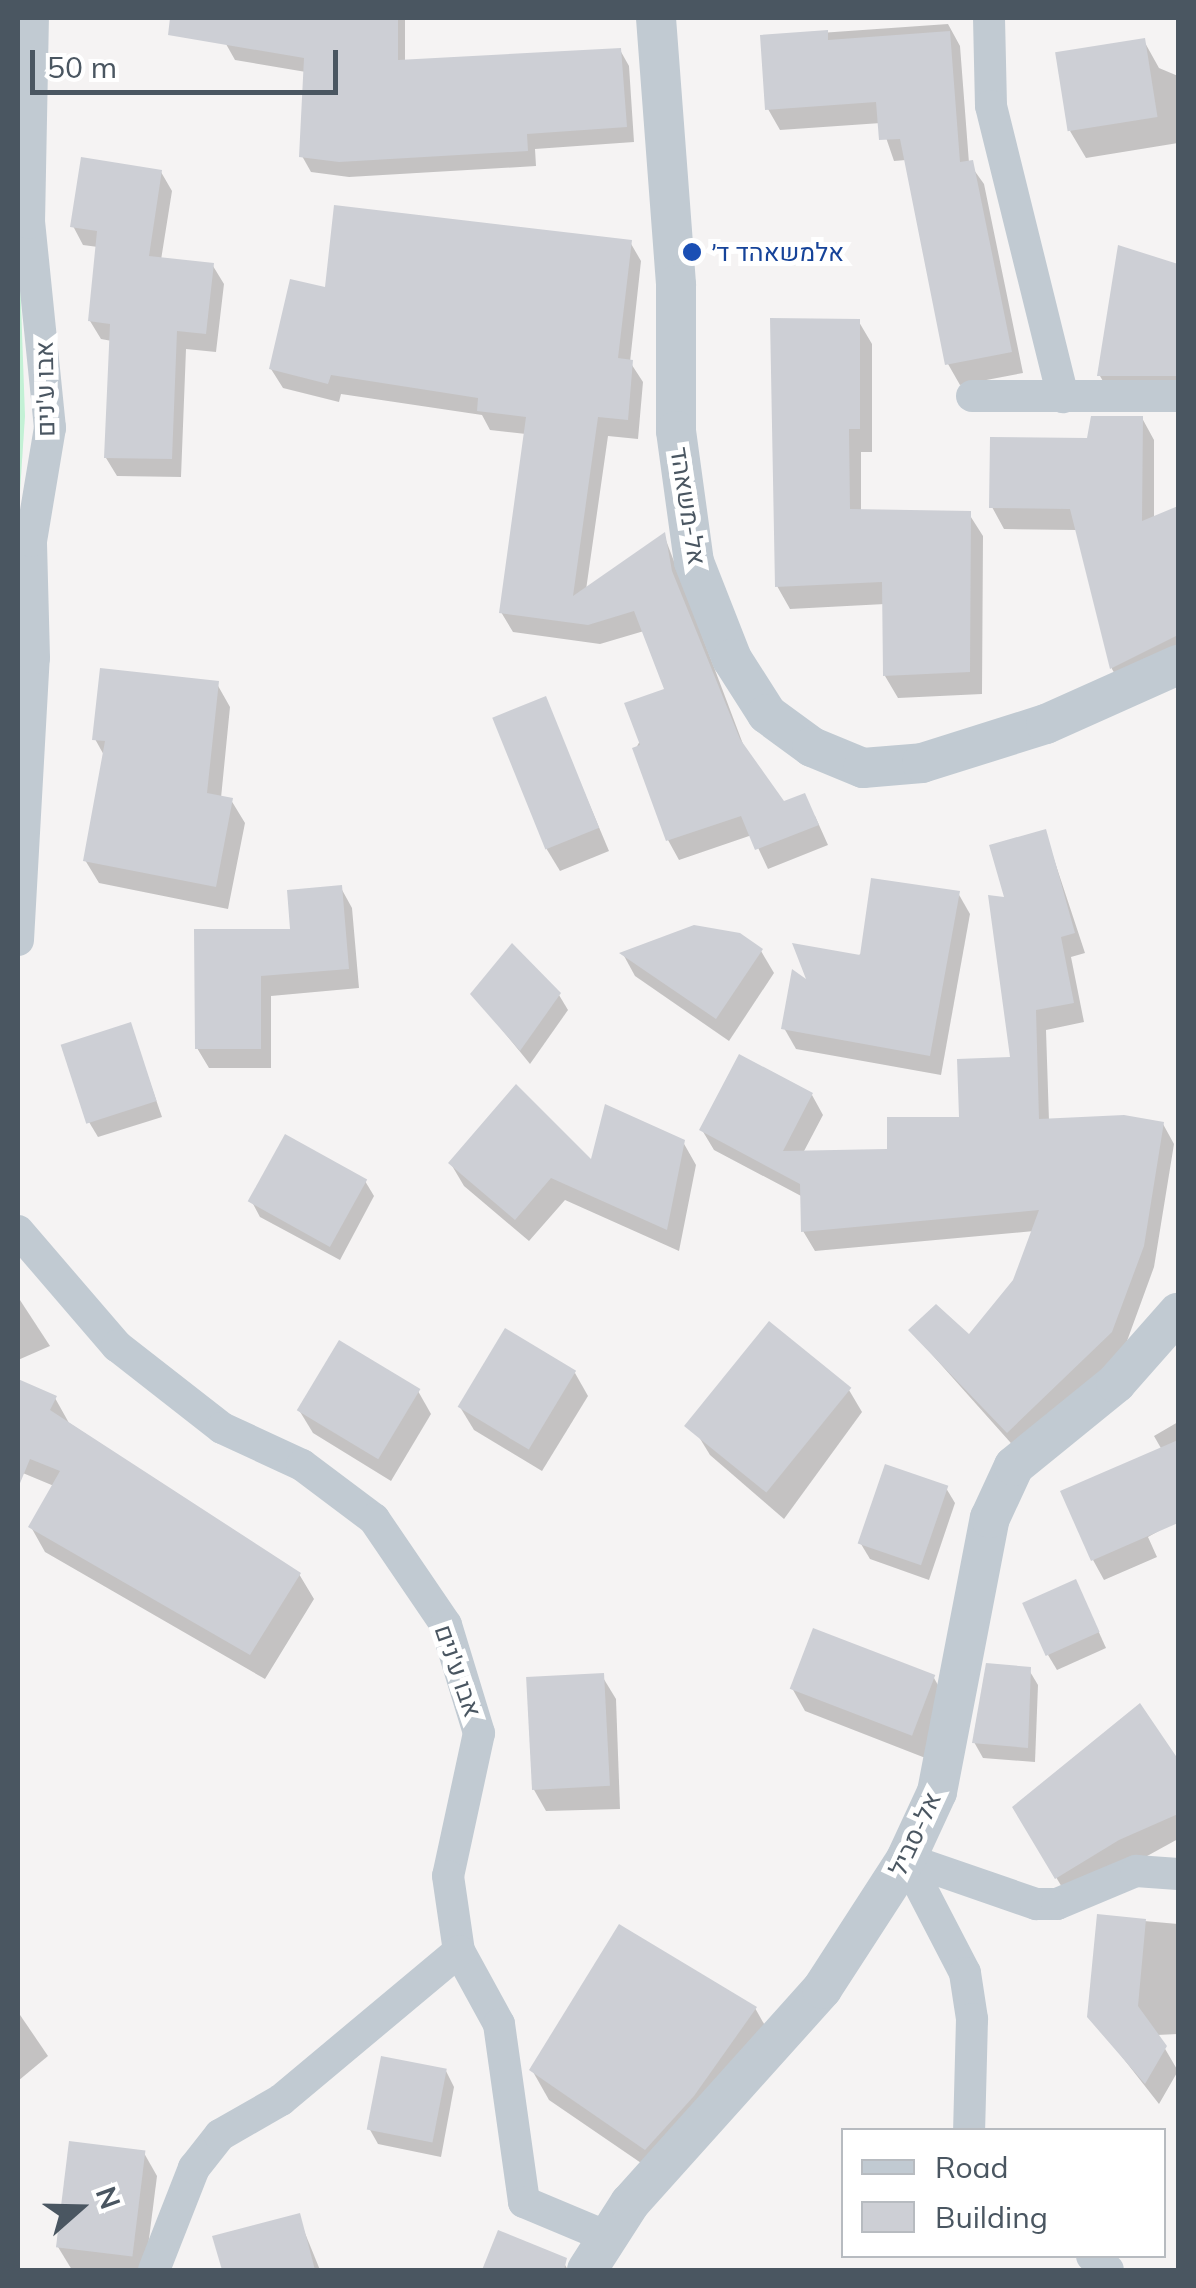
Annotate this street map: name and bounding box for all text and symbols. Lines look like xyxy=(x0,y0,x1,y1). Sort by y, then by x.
scale bar xyxy=(35,30,342,92)
text: 50 m xyxy=(47,48,117,86)
place label: אלמשאהד ד׳ xyxy=(712,237,844,267)
marker: אלמשאהד ד׳ xyxy=(681,241,703,263)
street label: אבו ע'נים xyxy=(29,341,61,437)
street label: אל-משאהד xyxy=(664,445,712,567)
street label: אבו ע'נים xyxy=(428,1621,488,1721)
street label: אל-סביל xyxy=(883,1787,947,1881)
legend xyxy=(841,2128,1166,2258)
text: Road xyxy=(935,2148,1009,2186)
north arrow xyxy=(30,2158,130,2258)
text: N xyxy=(89,2182,129,2213)
text: Building xyxy=(935,2198,1048,2236)

